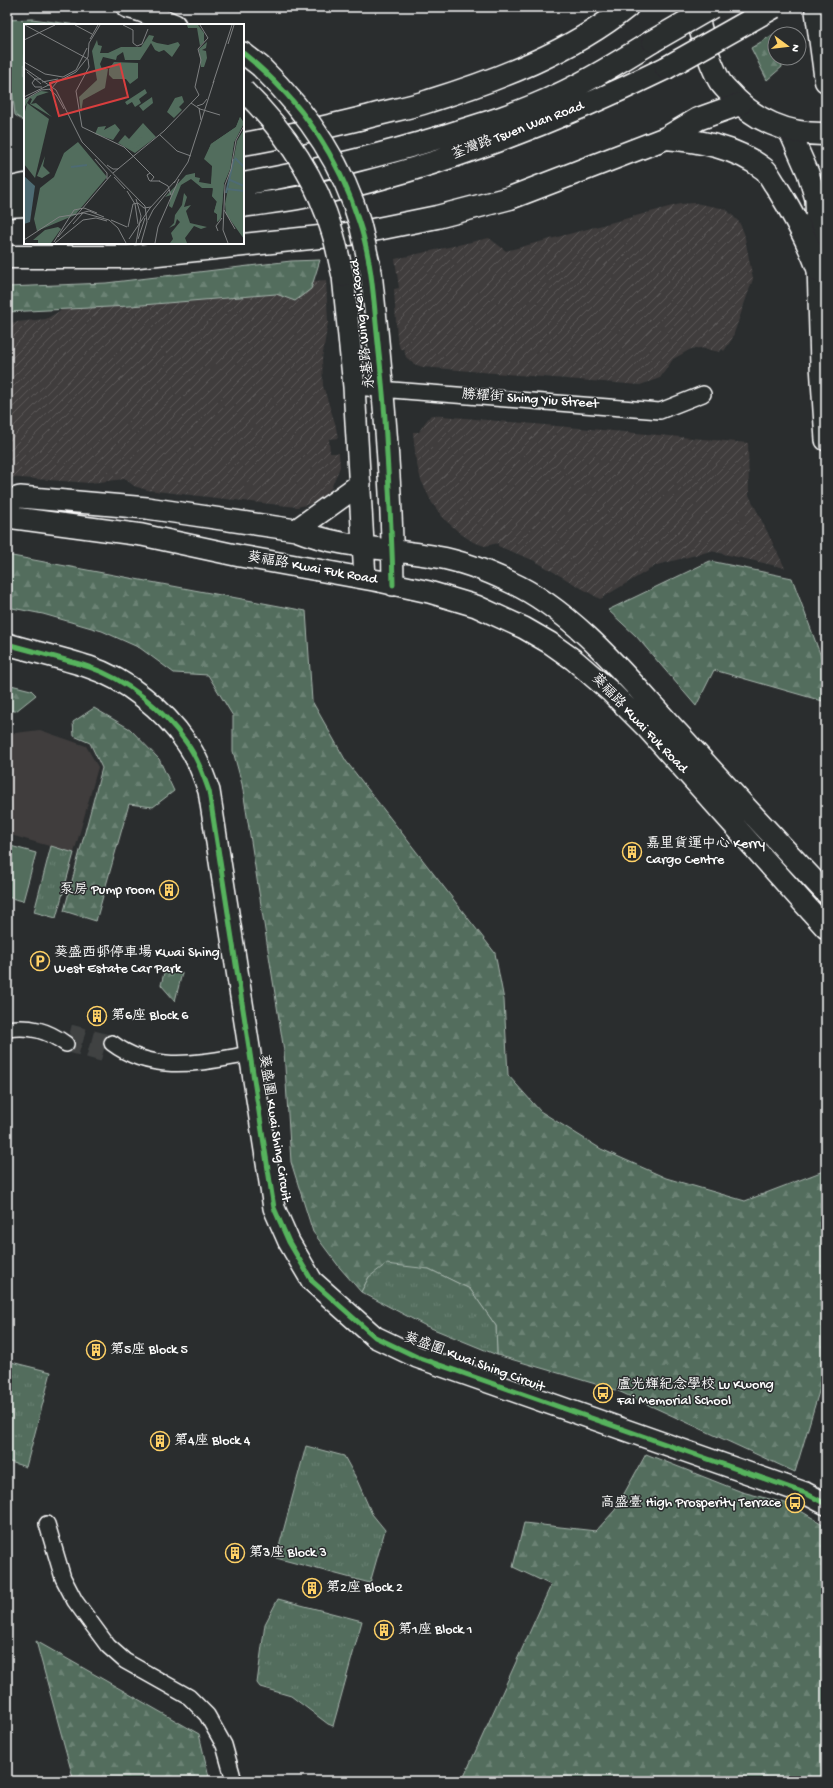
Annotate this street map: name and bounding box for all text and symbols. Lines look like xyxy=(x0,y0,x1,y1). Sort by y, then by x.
inset map xyxy=(24,24,244,244)
north arrow xyxy=(767,26,807,66)
text: N xyxy=(788,43,801,53)
street label: 荃灣路 Tsuen Wan Road xyxy=(449,96,588,164)
street label: 永基路 Wing Kei Road xyxy=(345,257,379,390)
street label: 勝耀街 Shing Yiu Street xyxy=(461,386,600,413)
street label: 葵福路 Kwai Fuk Road xyxy=(246,548,380,589)
street label: 葵福路 Kwai Fuk Road xyxy=(587,670,693,779)
place label: 嘉里貨運中心 Kerry Cargo Centre xyxy=(646,835,765,869)
building icon: 嘉里貨運中心 Kerry Cargo Centre xyxy=(621,841,643,863)
building icon: 泵房 Pump room xyxy=(158,879,180,901)
place label: 泵房 Pump room xyxy=(60,882,155,899)
place label: 葵盛西邨停車場 Kwai Shing West Estate Car Park xyxy=(54,944,220,978)
parking icon: 葵盛西邨停車場 Kwai Shing West Estate Car Park xyxy=(29,950,51,972)
building icon: 第6座 Block 6 xyxy=(86,1005,108,1027)
place label: 第6座 Block 6 xyxy=(111,1008,189,1025)
street label: 葵盛圍 Kwai Shing Circuit xyxy=(254,1053,295,1204)
street label: 葵盛圍 Kwai Shing Circuit xyxy=(401,1329,548,1397)
building icon: 第5座 Block 5 xyxy=(85,1339,107,1361)
place label: 第5座 Block 5 xyxy=(110,1342,188,1359)
place label: 盧光輝紀念學校 Lu Kwong Fai Memorial School xyxy=(616,1376,774,1410)
bus stop icon: 盧光輝紀念學校 Lu Kwong Fai Memorial School xyxy=(592,1382,614,1404)
building icon: 第4座 Block 4 xyxy=(149,1430,171,1452)
place label: 第4座 Block 4 xyxy=(174,1433,251,1450)
bus stop icon: 高盛臺 High Prosperity Terrace xyxy=(784,1492,806,1514)
place label: 高盛臺 High Prosperity Terrace xyxy=(600,1495,782,1512)
building icon: 第3座 Block 3 xyxy=(224,1542,246,1564)
place label: 第3座 Block 3 xyxy=(249,1545,327,1562)
building icon: 第2座 Block 2 xyxy=(301,1577,323,1599)
place label: 第2座 Block 2 xyxy=(326,1580,403,1597)
building icon: 第1座 Block 1 xyxy=(373,1619,395,1641)
place label: 第1座 Block 1 xyxy=(398,1622,472,1639)

